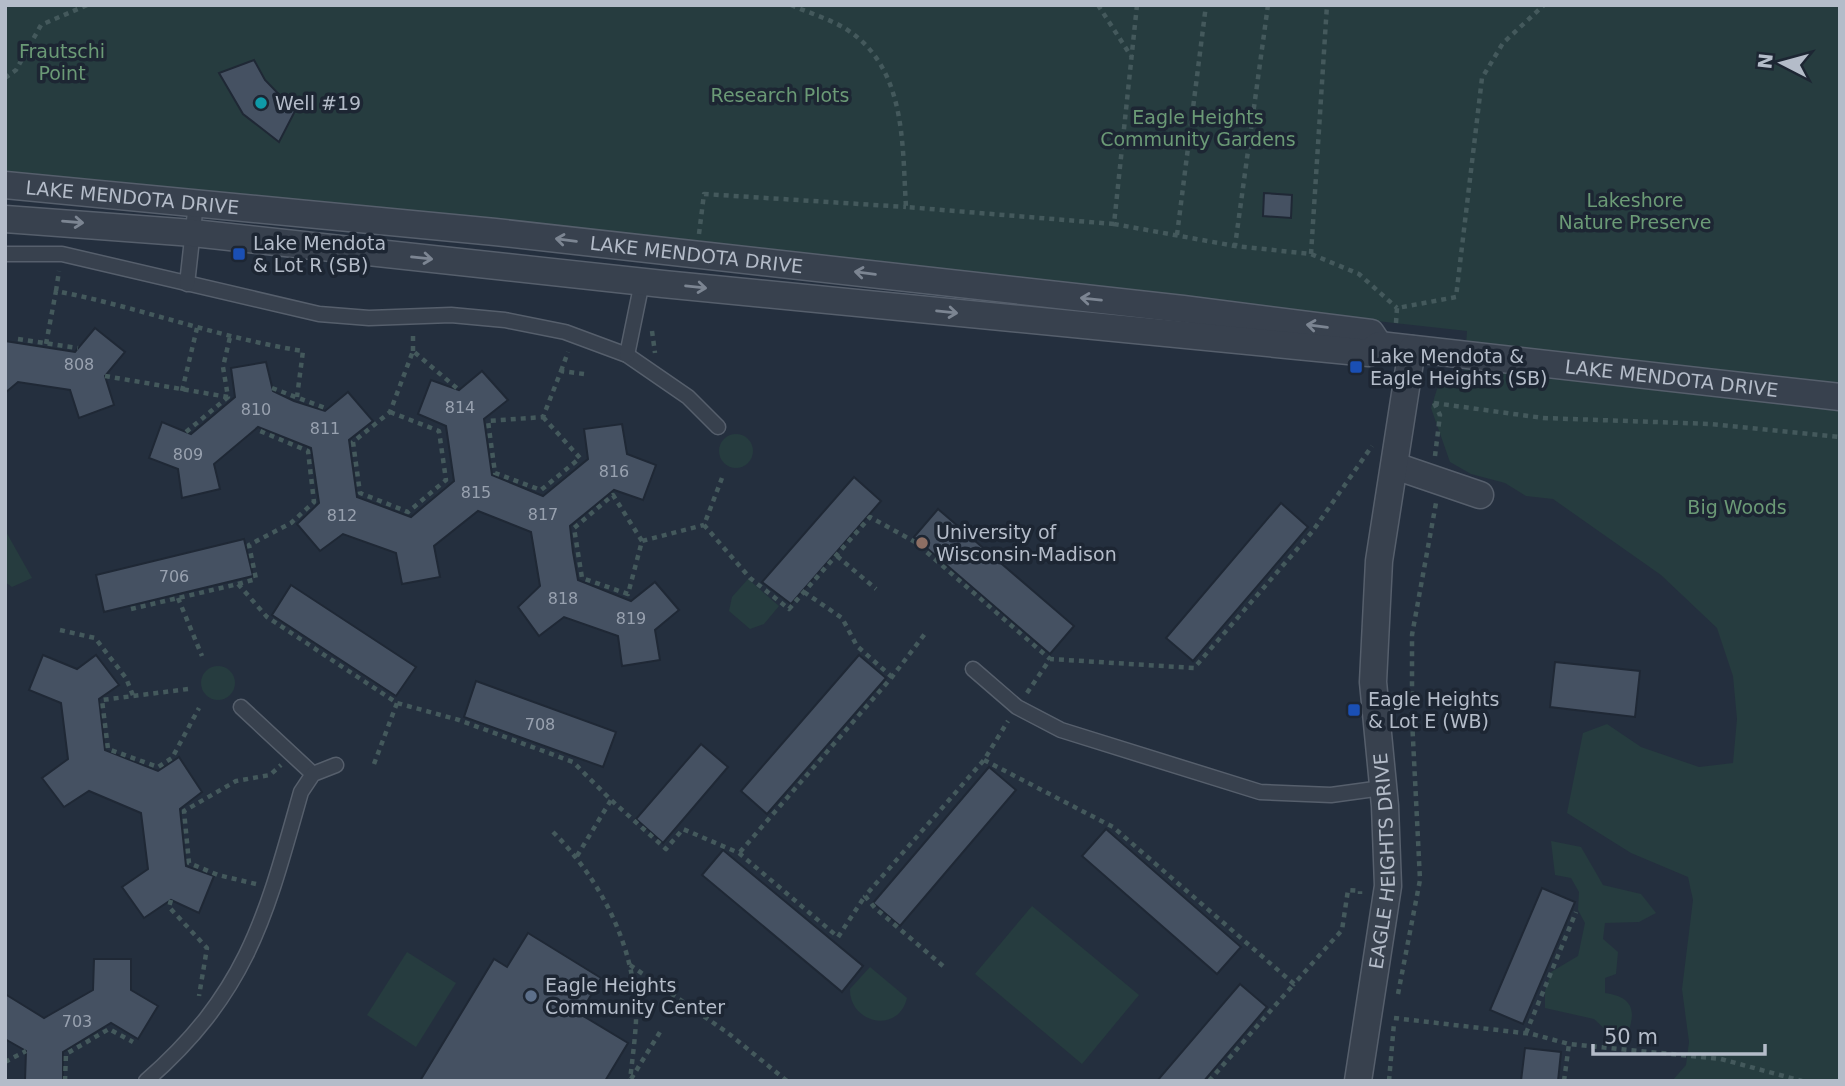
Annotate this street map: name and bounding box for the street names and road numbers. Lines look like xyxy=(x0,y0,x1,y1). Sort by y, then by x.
street label: LAKE MENDOTA DRIVE xyxy=(25,176,240,218)
street label: LAKE MENDOTA DRIVE xyxy=(589,232,804,277)
street label: LAKE MENDOTA DRIVE xyxy=(1564,355,1779,401)
street label: EAGLE HEIGHTS DRIVE xyxy=(1364,752,1399,971)

